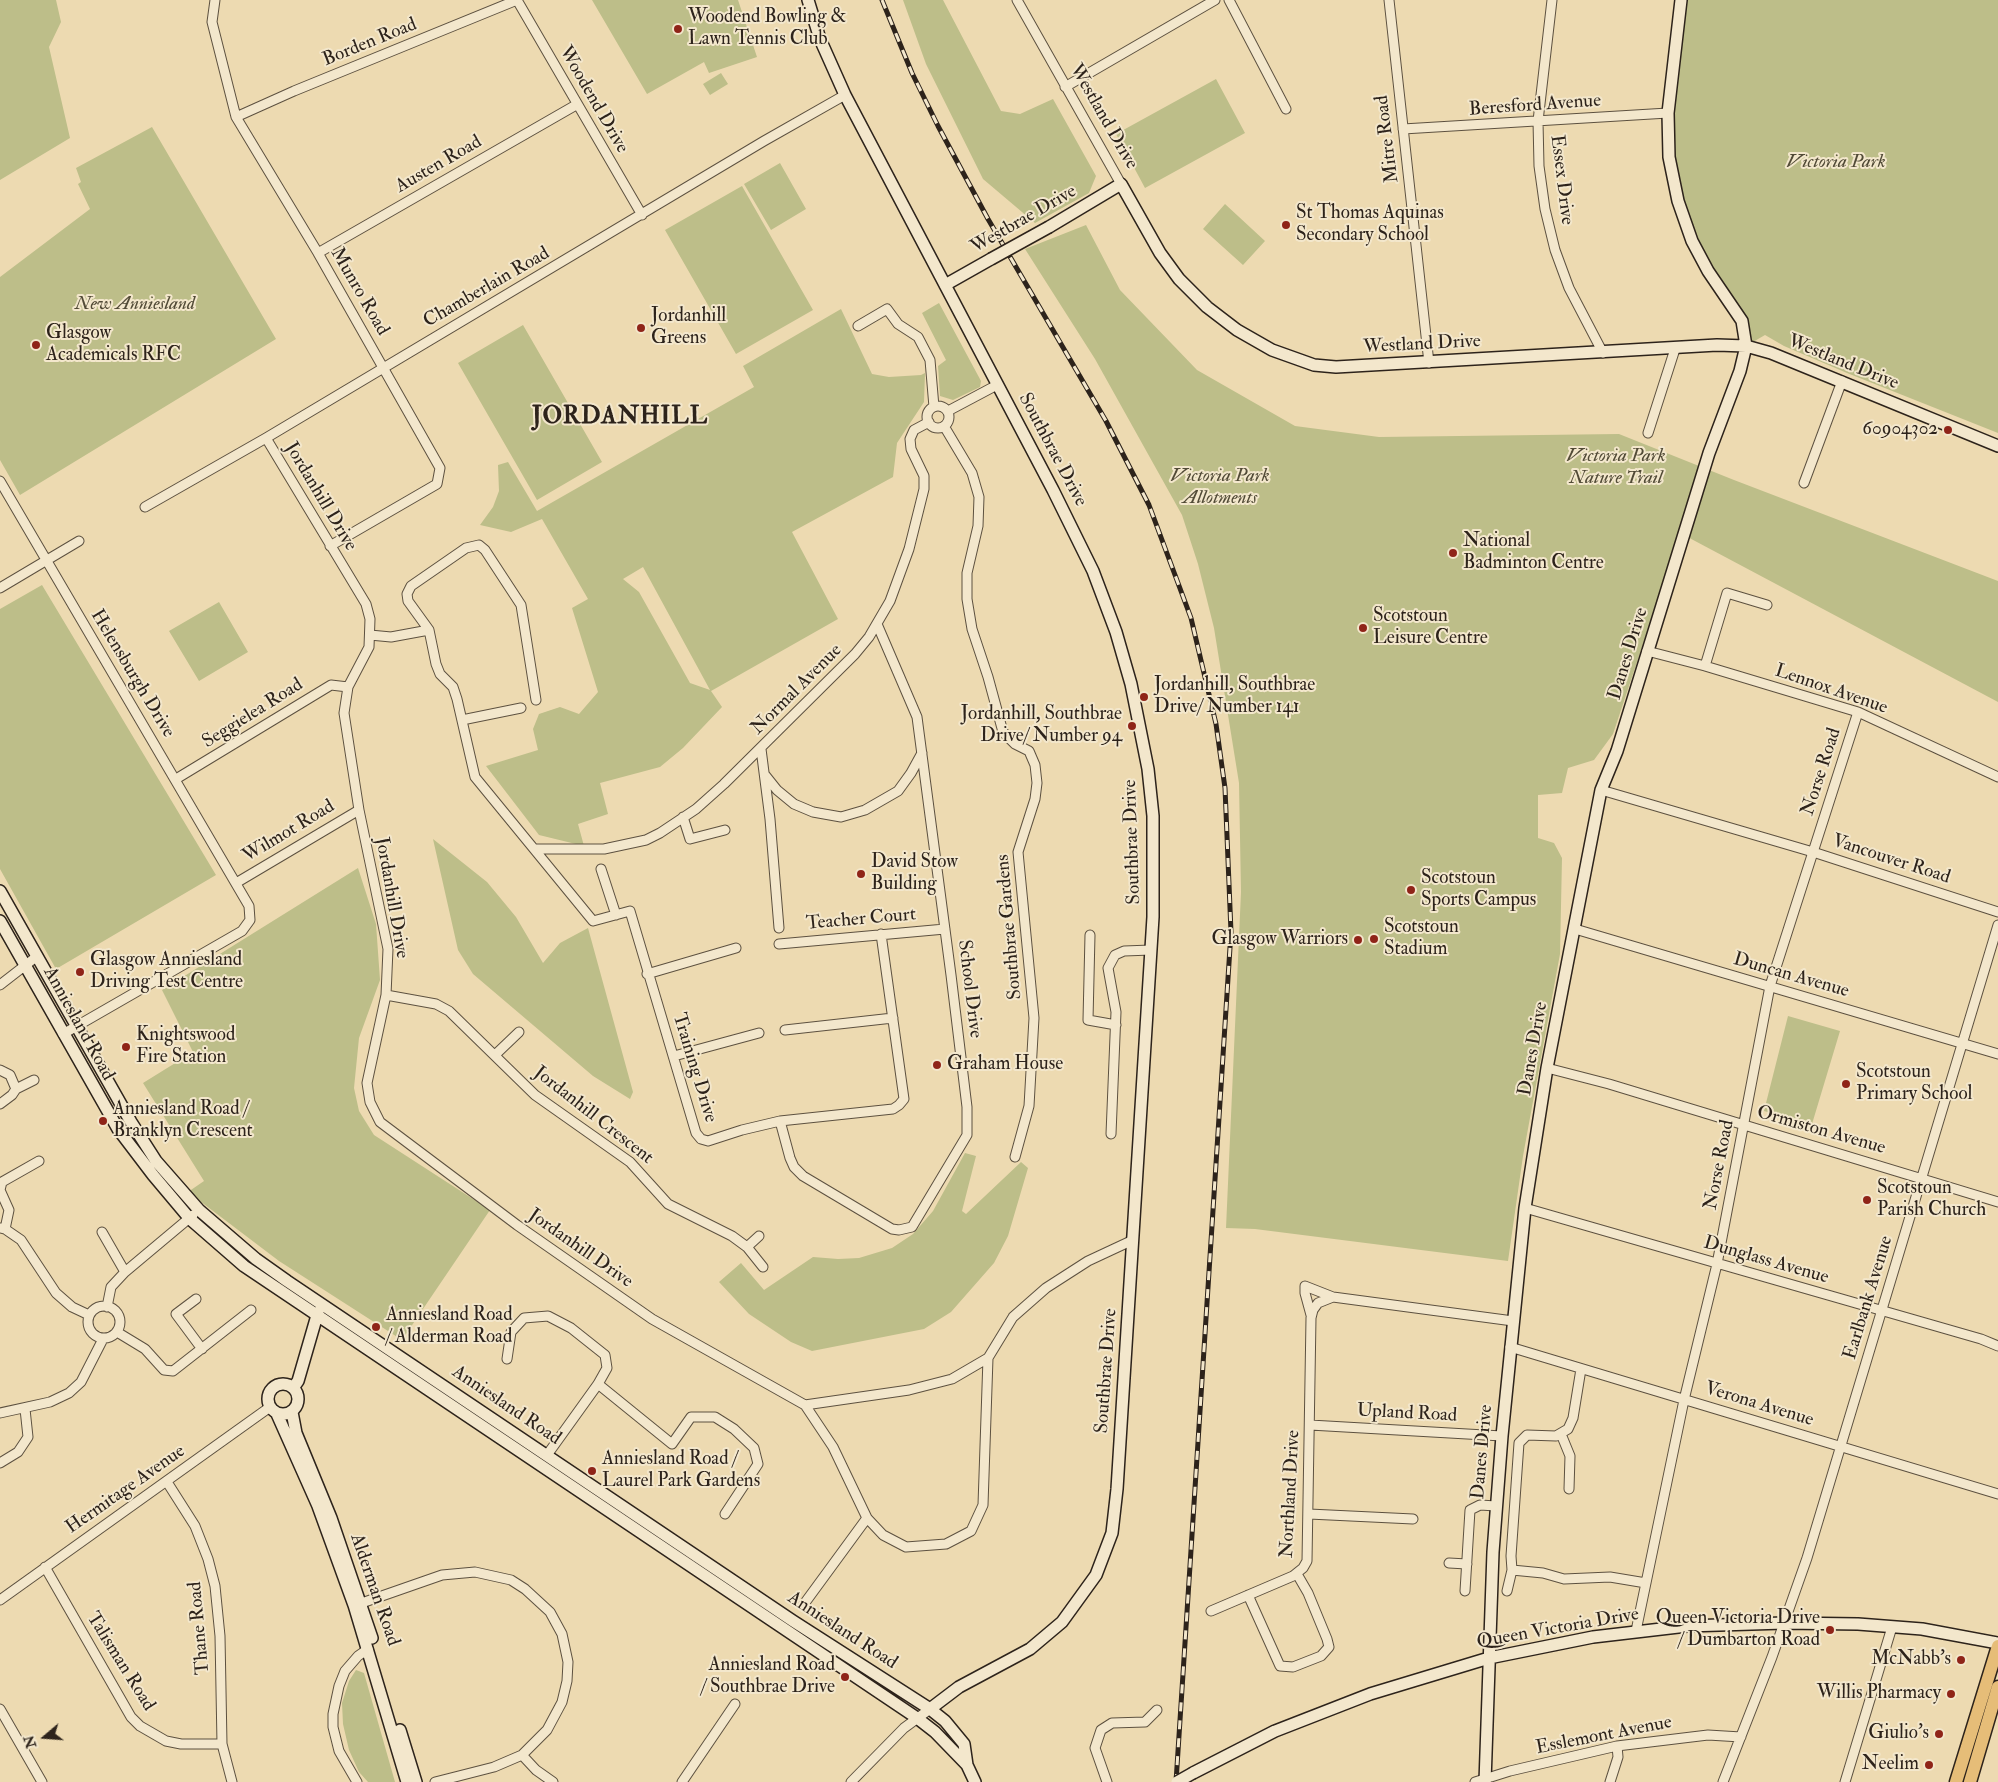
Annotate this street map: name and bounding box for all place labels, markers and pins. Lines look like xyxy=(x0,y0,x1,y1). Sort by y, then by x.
place label: Woodend Bowling & Lawn Tennis Club xyxy=(688,7,846,51)
marker: Woodend Bowling & Lawn Tennis Club xyxy=(672,23,684,35)
place label: St Thomas Aquinas Secondary School xyxy=(1296,203,1444,247)
marker: St Thomas Aquinas Secondary School xyxy=(1280,219,1292,231)
place label: Jordanhill Greens xyxy=(651,306,726,350)
marker: Jordanhill Greens xyxy=(635,322,647,334)
place label: Glasgow Academicals RFC xyxy=(46,323,181,367)
marker: Glasgow Academicals RFC xyxy=(30,339,42,351)
place label: 60904302 xyxy=(1862,419,1938,441)
marker: 60904302 xyxy=(1942,424,1954,436)
place label: National Badminton Centre xyxy=(1463,531,1604,575)
marker: National Badminton Centre xyxy=(1447,547,1459,559)
place label: Scotstoun Leisure Centre xyxy=(1373,606,1488,650)
marker: Scotstoun Leisure Centre xyxy=(1357,622,1369,634)
place label: Jordanhill, Southbrae Drive/ Number 141 xyxy=(1154,675,1315,719)
marker: Jordanhill, Southbrae Drive/ Number 141 xyxy=(1138,691,1150,703)
place label: Jordanhill, Southbrae Drive/ Number 94 xyxy=(961,704,1122,748)
marker: Jordanhill, Southbrae Drive/ Number 94 xyxy=(1126,720,1138,732)
place label: David Stow Building xyxy=(871,852,958,896)
marker: David Stow Building xyxy=(855,868,867,880)
place label: Scotstoun Sports Campus xyxy=(1421,868,1536,912)
marker: Scotstoun Sports Campus xyxy=(1405,884,1417,896)
place label: Scotstoun Stadium xyxy=(1384,917,1459,961)
place label: Glasgow Warriors xyxy=(1211,929,1348,951)
marker: Scotstoun Stadium xyxy=(1368,933,1380,945)
marker: Glasgow Warriors xyxy=(1352,934,1364,946)
place label: Glasgow Anniesland Driving Test Centre xyxy=(90,950,243,994)
marker: Glasgow Anniesland Driving Test Centre xyxy=(74,966,86,978)
place label: Knightswood Fire Station xyxy=(136,1025,235,1069)
marker: Knightswood Fire Station xyxy=(120,1041,132,1053)
place label: Graham House xyxy=(947,1054,1063,1076)
marker: Graham House xyxy=(931,1059,943,1071)
place label: Scotstoun Primary School xyxy=(1856,1062,1972,1106)
marker: Scotstoun Primary School xyxy=(1840,1078,1852,1090)
place label: Anniesland Road / Branklyn Crescent xyxy=(113,1099,253,1143)
marker: Anniesland Road / Branklyn Crescent xyxy=(97,1115,109,1127)
place label: Scotstoun Parish Church xyxy=(1877,1178,1986,1222)
marker: Scotstoun Parish Church xyxy=(1861,1194,1873,1206)
place label: Anniesland Road / Alderman Road xyxy=(386,1305,513,1349)
marker: Anniesland Road / Alderman Road xyxy=(370,1321,382,1333)
place label: Anniesland Road / Laurel Park Gardens xyxy=(602,1449,760,1493)
marker: Anniesland Road / Laurel Park Gardens xyxy=(586,1465,598,1477)
place label: Queen Victoria Drive / Dumbarton Road xyxy=(1656,1608,1820,1652)
marker: Queen Victoria Drive / Dumbarton Road xyxy=(1824,1624,1836,1636)
place label: McNabb's xyxy=(1871,1649,1951,1671)
marker: McNabb's xyxy=(1955,1654,1967,1666)
place label: Anniesland Road / Southbrae Drive xyxy=(701,1655,835,1699)
marker: Anniesland Road / Southbrae Drive xyxy=(839,1671,851,1683)
place label: Willis Pharmacy xyxy=(1817,1683,1941,1705)
marker: Willis Pharmacy xyxy=(1945,1688,1957,1700)
place label: Giulio's xyxy=(1868,1723,1929,1745)
marker: Giulio's xyxy=(1933,1728,1945,1740)
place label: Neelim xyxy=(1862,1754,1919,1776)
marker: Neelim xyxy=(1923,1759,1935,1771)

